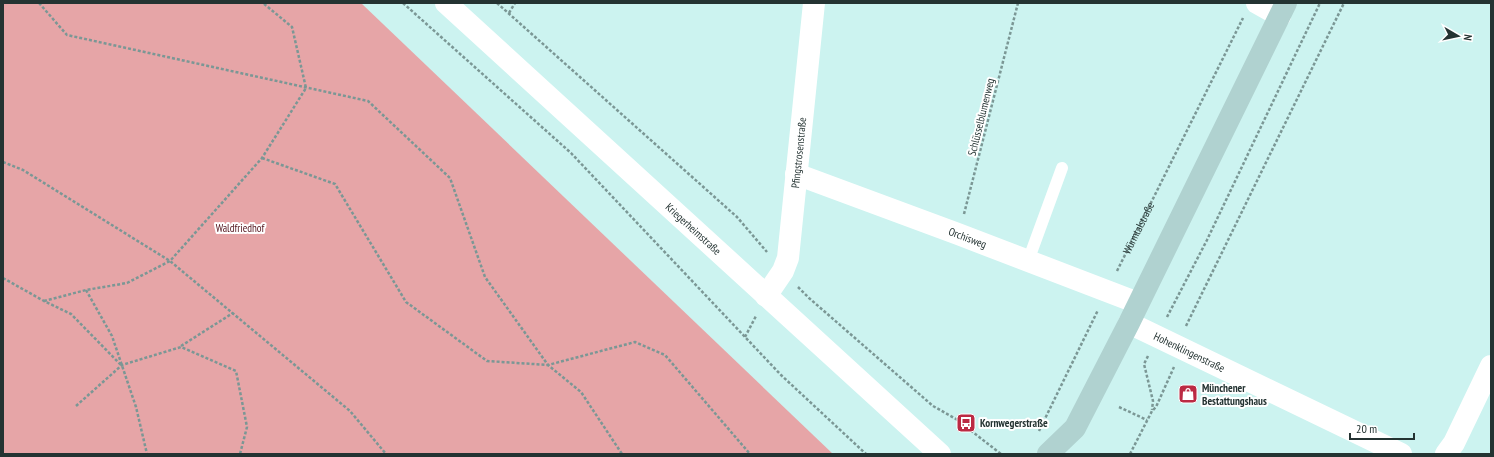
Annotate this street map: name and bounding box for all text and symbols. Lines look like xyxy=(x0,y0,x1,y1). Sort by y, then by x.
north arrow xyxy=(1438,16,1478,56)
text: N xyxy=(1460,34,1475,42)
street label: Schlüsselblumenweg xyxy=(965,76,997,157)
street label: Pfingstrosenstraße xyxy=(788,116,809,189)
street label: Würmtalstraße xyxy=(1120,199,1157,256)
street label: Kriegerheimstraße xyxy=(663,200,724,258)
park label: Waldfriedhof xyxy=(216,221,265,235)
street label: Orchisweg xyxy=(947,224,989,251)
street label: Hohenklingenstraße xyxy=(1152,329,1228,375)
place label: Münchener Bestattungshaus xyxy=(1202,381,1267,408)
shop icon: Münchener Bestattungshaus xyxy=(1177,383,1199,405)
bus stop icon: Kornwegerstraße xyxy=(955,412,977,434)
scale bar xyxy=(1350,415,1414,441)
place label: Kornwegerstraße xyxy=(980,416,1048,430)
text: 20 m xyxy=(1356,421,1377,436)

